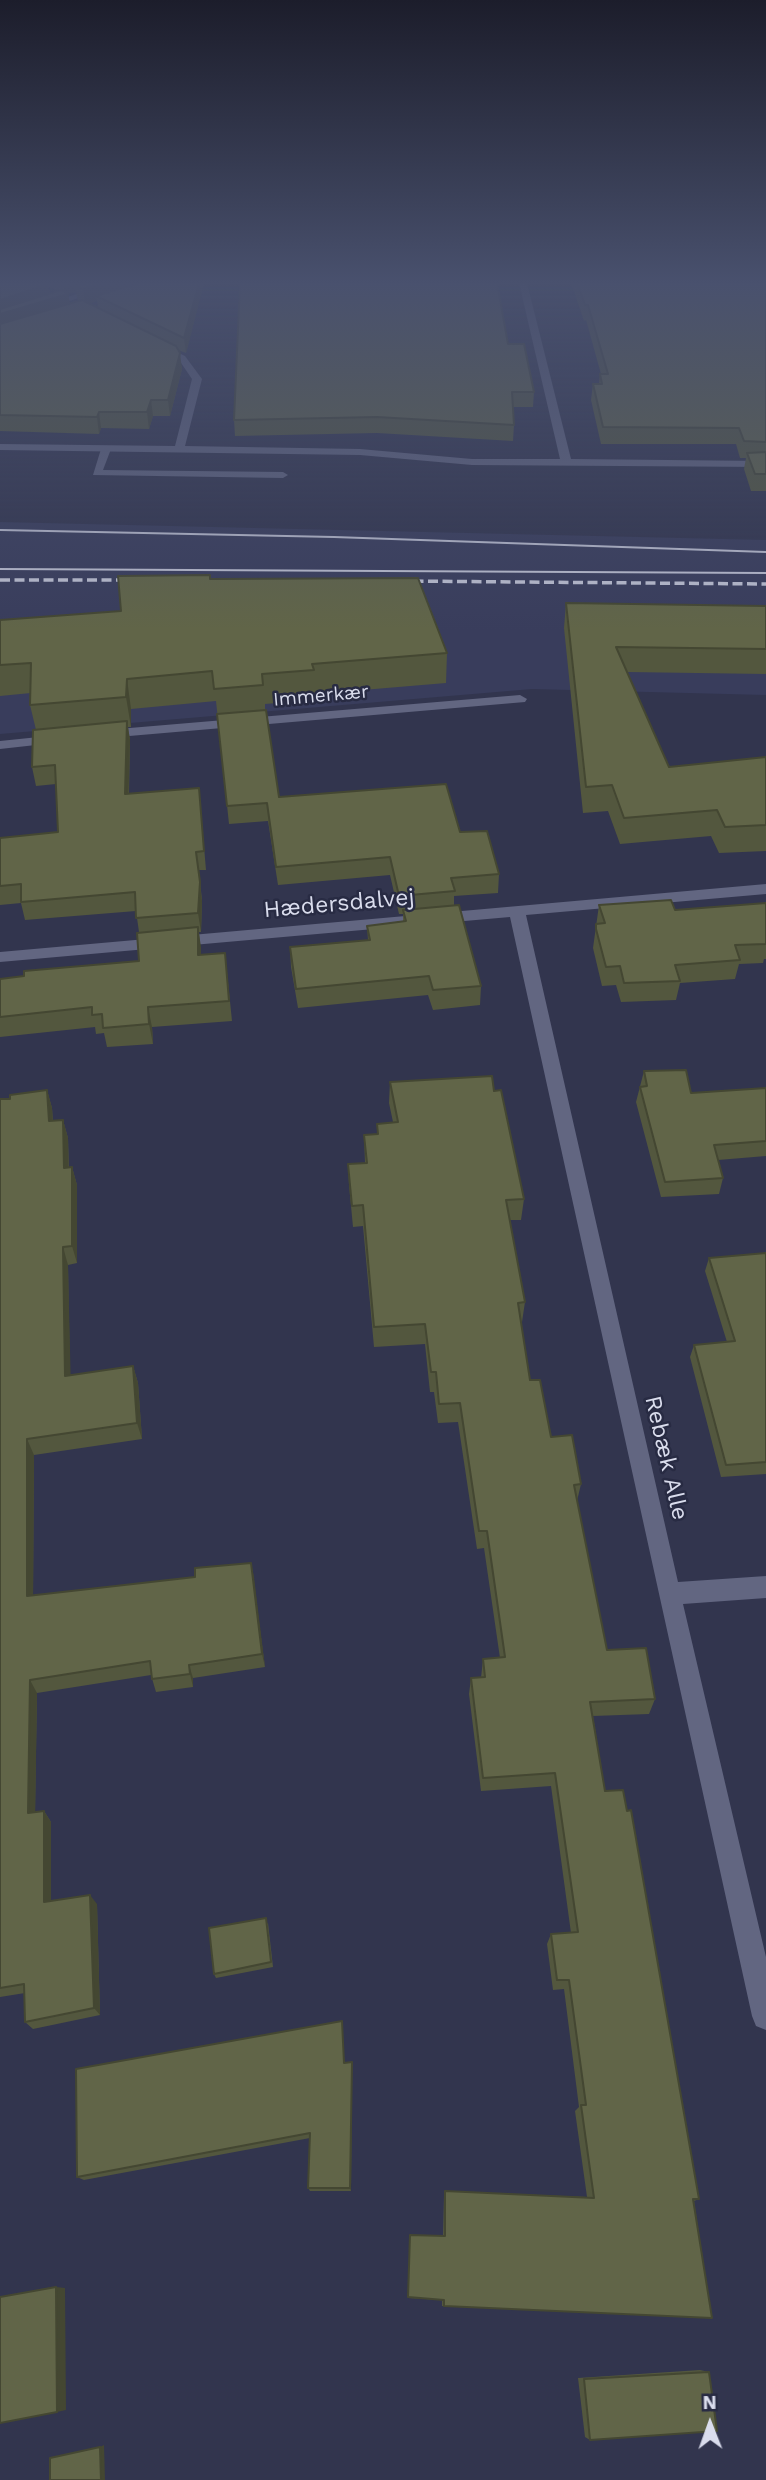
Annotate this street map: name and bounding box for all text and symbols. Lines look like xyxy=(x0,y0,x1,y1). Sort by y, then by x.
street label: Immerkær xyxy=(272,680,370,712)
street label: Hædersdalvej xyxy=(262,884,416,924)
street label: Rebæk Alle xyxy=(638,1393,694,1523)
north arrow xyxy=(675,2389,745,2459)
text: N xyxy=(702,2391,717,2414)

